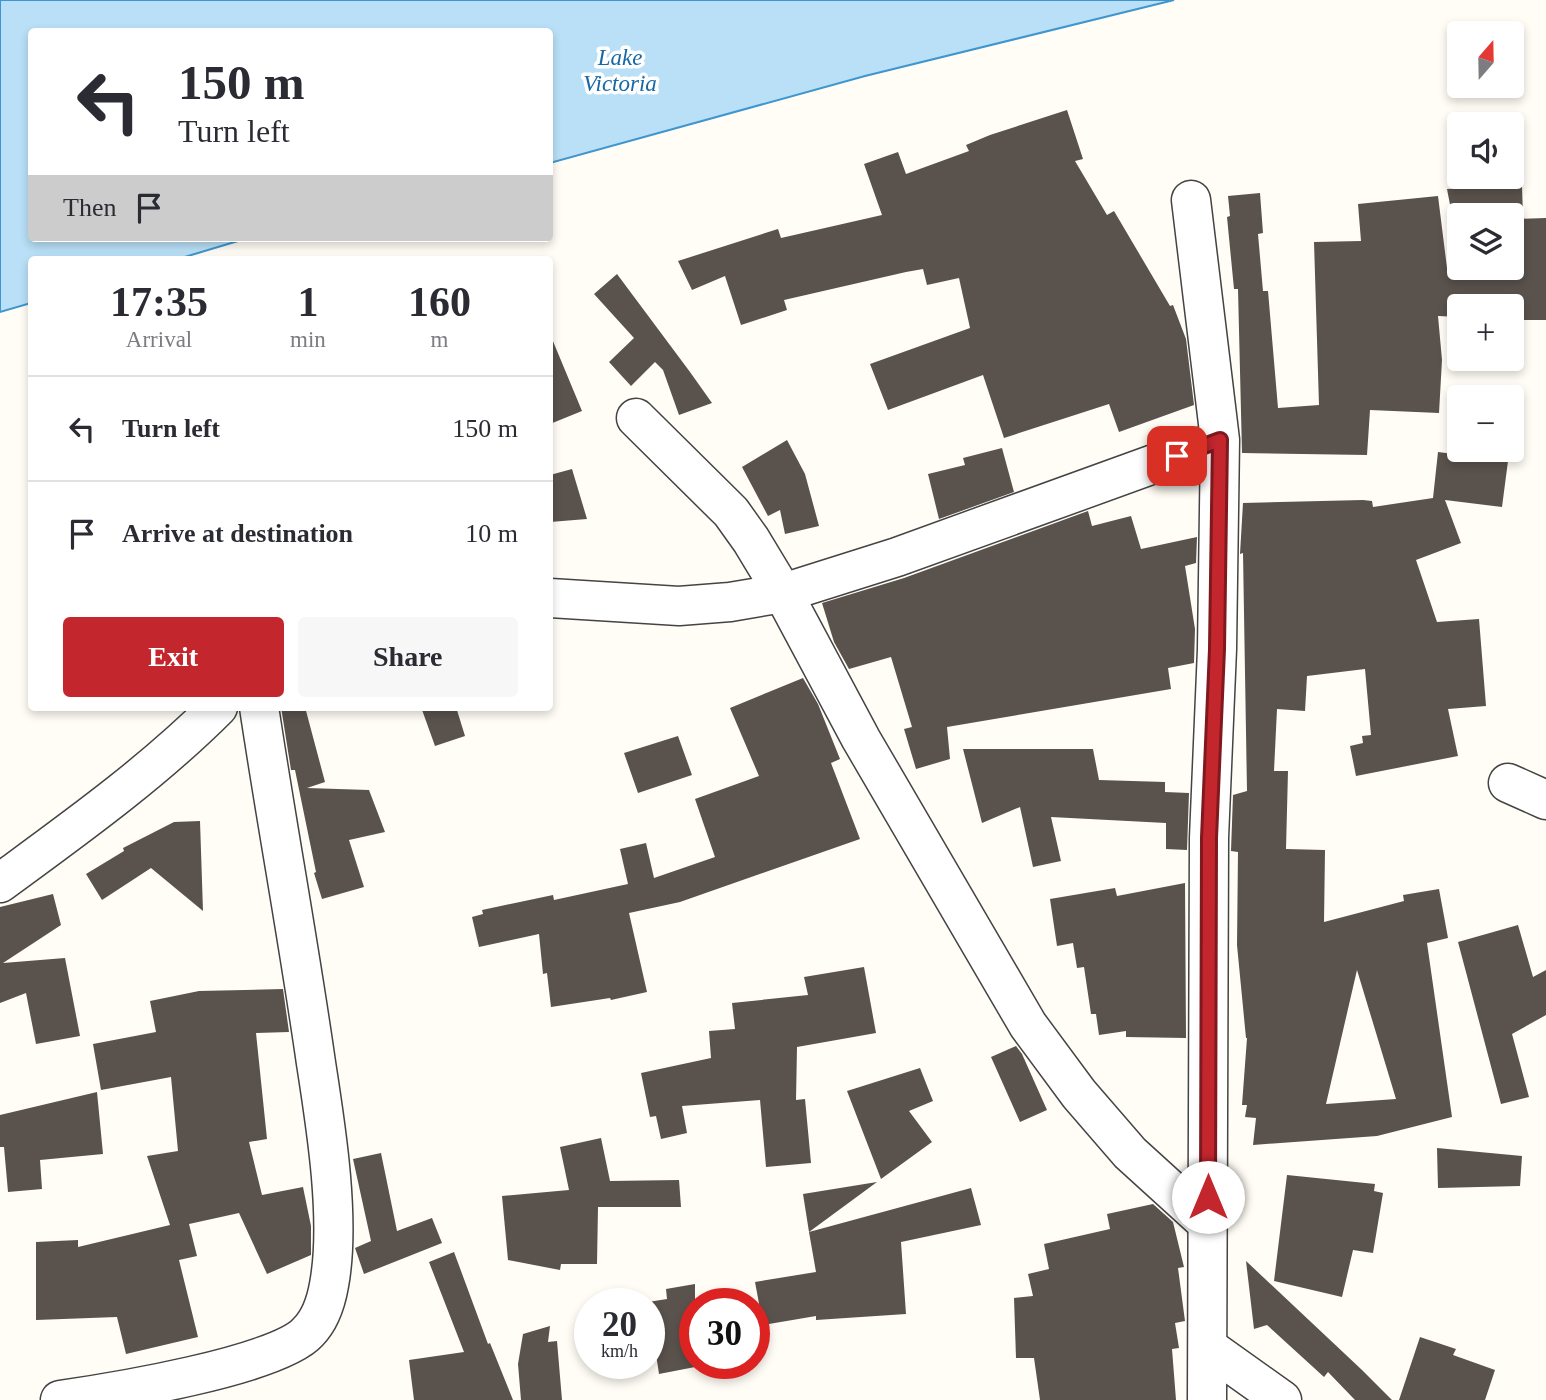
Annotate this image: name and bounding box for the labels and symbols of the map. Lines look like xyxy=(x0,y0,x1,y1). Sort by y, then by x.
north arrow xyxy=(1447,21,1524,98)
water label: Lake Victoria xyxy=(583,45,657,96)
pin xyxy=(1147,426,1207,486)
position arrow xyxy=(1171,1160,1245,1234)
speed limit sign: 30 xyxy=(679,1288,770,1379)

